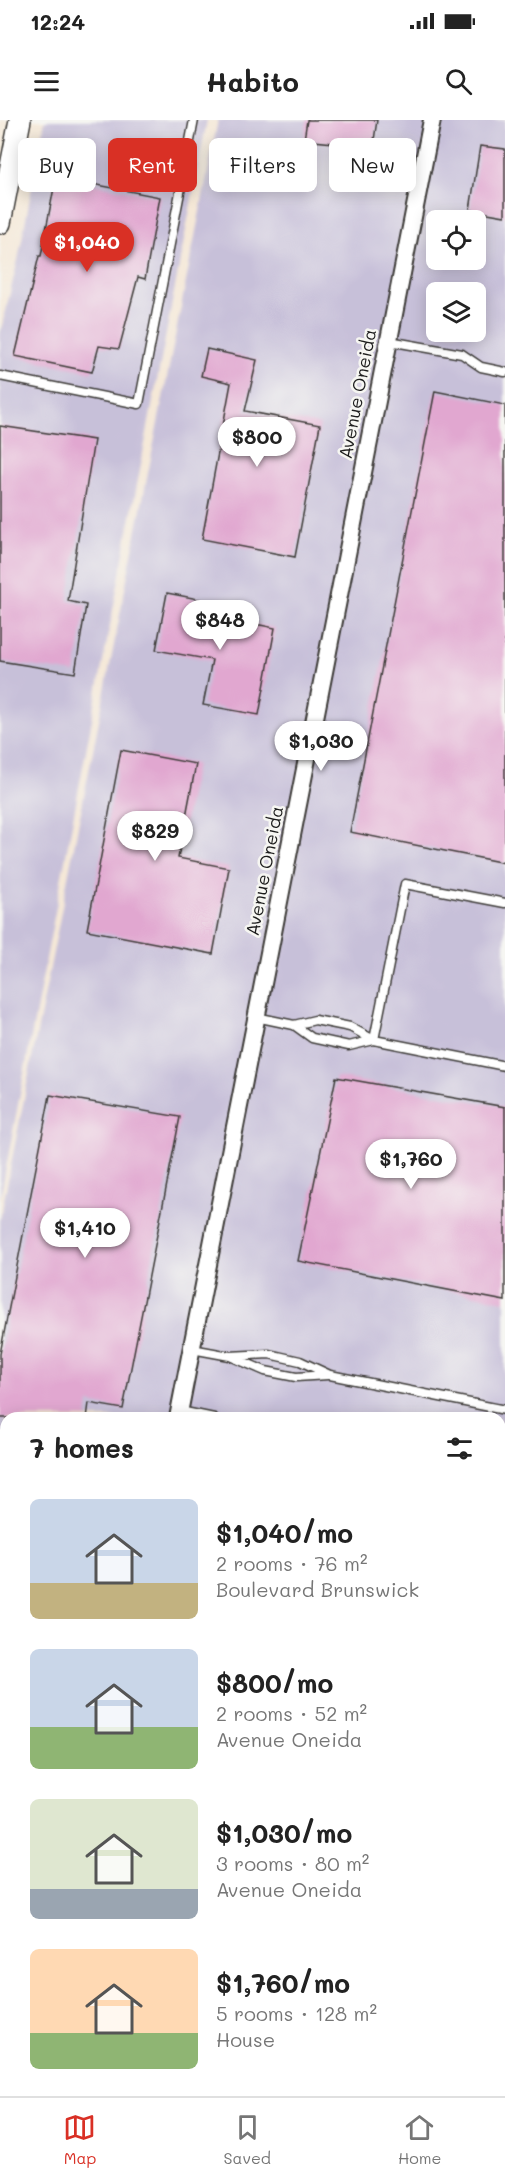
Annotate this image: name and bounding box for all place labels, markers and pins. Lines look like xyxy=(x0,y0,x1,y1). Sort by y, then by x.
pin: $1,040 xyxy=(38,222,136,273)
pin: $800 xyxy=(221,417,293,468)
pin: $848 xyxy=(184,600,256,651)
pin: $1,030 xyxy=(272,721,370,772)
pin: $829 xyxy=(119,811,191,862)
pin: $1,760 xyxy=(362,1139,460,1190)
pin: $1,410 xyxy=(36,1208,134,1259)

